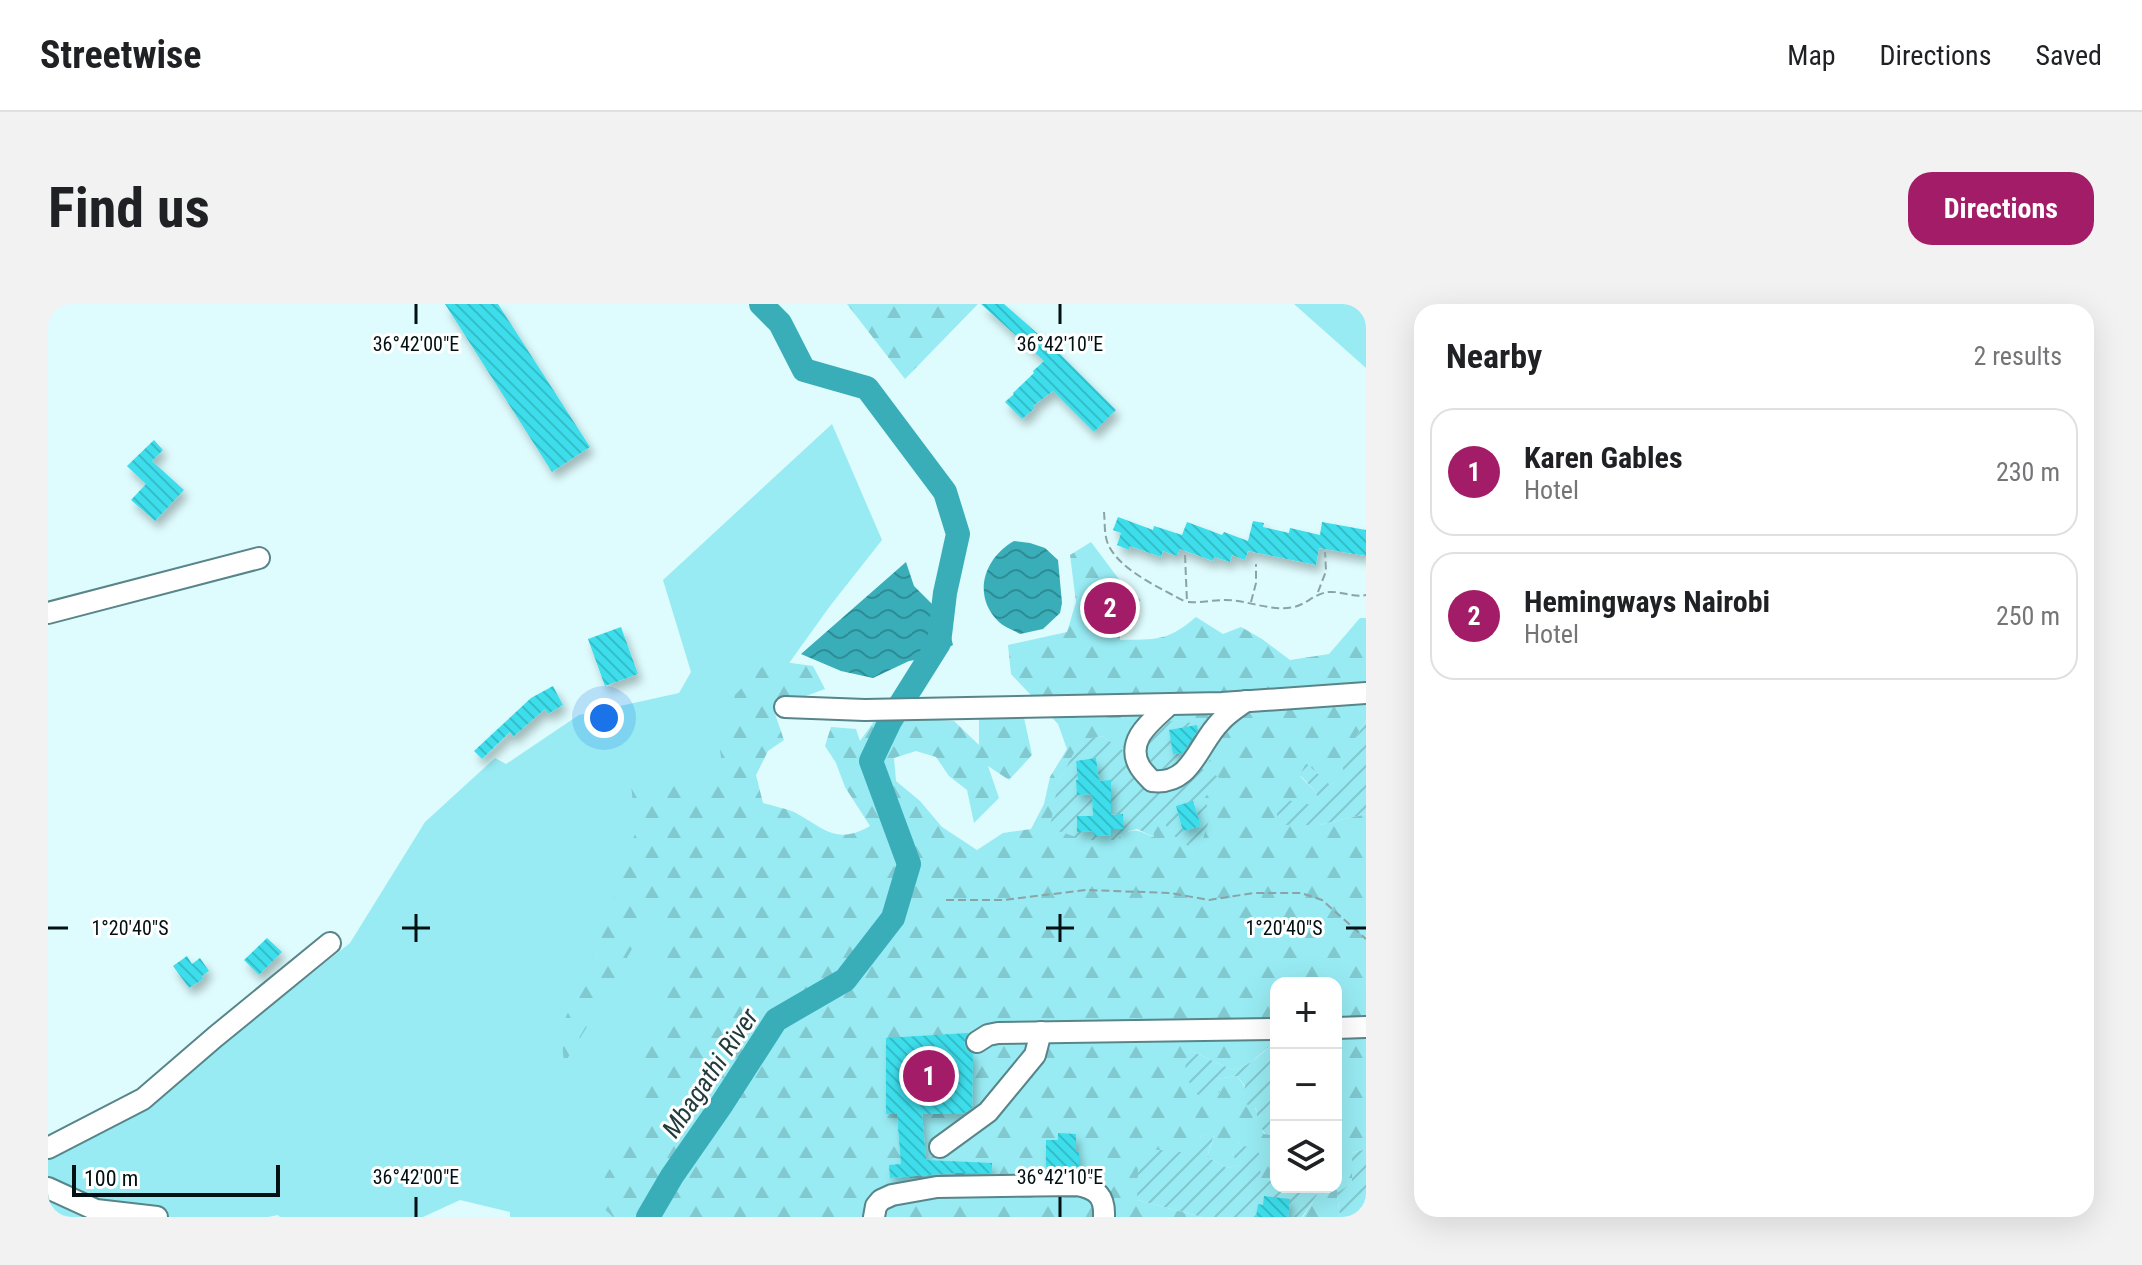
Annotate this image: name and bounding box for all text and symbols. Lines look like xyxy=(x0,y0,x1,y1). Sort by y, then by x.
text: Streetwise xyxy=(40,33,201,77)
text: Map xyxy=(1787,39,1836,72)
text: Directions xyxy=(1880,39,1991,72)
text: Saved xyxy=(2035,39,2102,72)
button: Directions xyxy=(1908,172,2094,245)
text: Find us xyxy=(48,175,210,241)
text: 36°42'00"E xyxy=(373,332,459,356)
text: 36°42'10"E xyxy=(1017,332,1103,356)
text: Nearby xyxy=(1446,336,1542,376)
text: 2 results xyxy=(1973,341,2062,371)
text: Karen Gables xyxy=(1524,440,1683,475)
text: 1 xyxy=(1467,457,1481,487)
text: 230 m xyxy=(1996,457,2060,487)
text: Hotel xyxy=(1524,475,1579,505)
pin: 2 xyxy=(1084,578,1136,638)
text: Hemingways Nairobi xyxy=(1524,584,1770,619)
text: 2 xyxy=(1467,601,1481,631)
text: 250 m xyxy=(1996,601,2060,631)
text: Hotel xyxy=(1524,619,1579,649)
your location xyxy=(584,698,624,738)
text: 1°20'40"S xyxy=(91,916,169,940)
text: 1°20'40"S xyxy=(1245,916,1323,940)
map controls xyxy=(1270,977,1342,1193)
button: + xyxy=(1270,977,1342,1049)
water label: Mbagathi River xyxy=(656,1002,765,1143)
pin: 1 xyxy=(903,1046,955,1106)
button: − xyxy=(1270,1049,1342,1121)
button: layers xyxy=(1270,1121,1342,1193)
scale bar xyxy=(72,1161,280,1197)
text: 36°42'00"E xyxy=(373,1165,459,1189)
text: 36°42'10"E xyxy=(1017,1165,1103,1189)
text: 100 m xyxy=(84,1166,138,1191)

